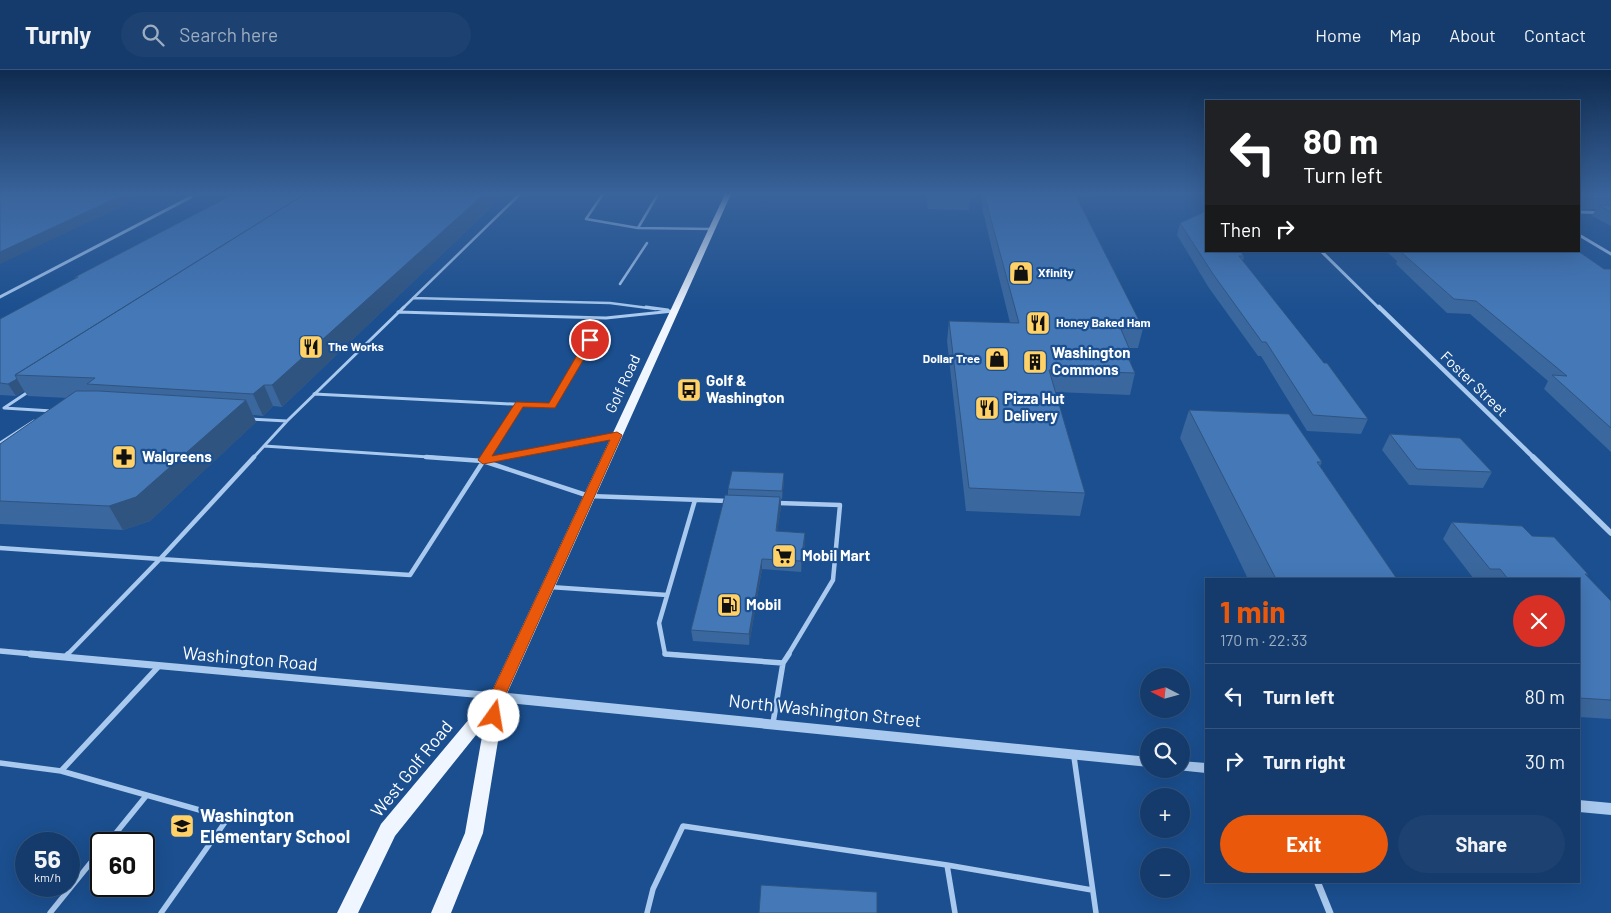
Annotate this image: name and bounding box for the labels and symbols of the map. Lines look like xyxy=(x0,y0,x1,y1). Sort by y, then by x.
shop icon: Xfinity xyxy=(1008,260,1034,286)
place label: Xfinity xyxy=(1038,265,1074,279)
restaurant icon: Honey Baked Ham xyxy=(1025,310,1051,336)
place label: Honey Baked Ham xyxy=(1056,315,1151,329)
pin xyxy=(569,319,611,361)
restaurant icon: The Works xyxy=(298,334,324,360)
place label: The Works xyxy=(328,339,384,353)
place label: Washington Commons xyxy=(1052,343,1130,378)
shop icon: Dollar Tree xyxy=(984,346,1010,372)
street label: Foster Street xyxy=(1438,347,1512,420)
building icon: Washington Commons xyxy=(1022,349,1048,375)
place label: Dollar Tree xyxy=(923,351,980,365)
street label: Golf Road xyxy=(601,352,643,416)
place label: Golf & Washington xyxy=(706,371,784,406)
bus stop icon: Golf & Washington xyxy=(676,377,702,403)
place label: Pizza Hut Delivery xyxy=(1004,389,1065,424)
restaurant icon: Pizza Hut Delivery xyxy=(974,395,1000,421)
pharmacy icon: Walgreens xyxy=(111,444,137,470)
place label: Walgreens xyxy=(142,447,212,465)
supermarket icon: Mobil Mart xyxy=(771,543,797,569)
place label: Mobil Mart xyxy=(802,546,871,564)
fuel station icon: Mobil xyxy=(716,592,742,618)
place label: Mobil xyxy=(746,595,781,613)
street label: Washington Road xyxy=(182,641,319,675)
north arrow xyxy=(1140,668,1190,718)
position arrow xyxy=(467,689,519,741)
street label: North Washington Street xyxy=(728,689,923,731)
street label: West Golf Road xyxy=(366,716,457,821)
place label: Washington Elementary School xyxy=(200,804,350,847)
school or university icon: Washington Elementary School xyxy=(169,813,195,839)
speed limit sign: 60 xyxy=(90,832,155,897)

